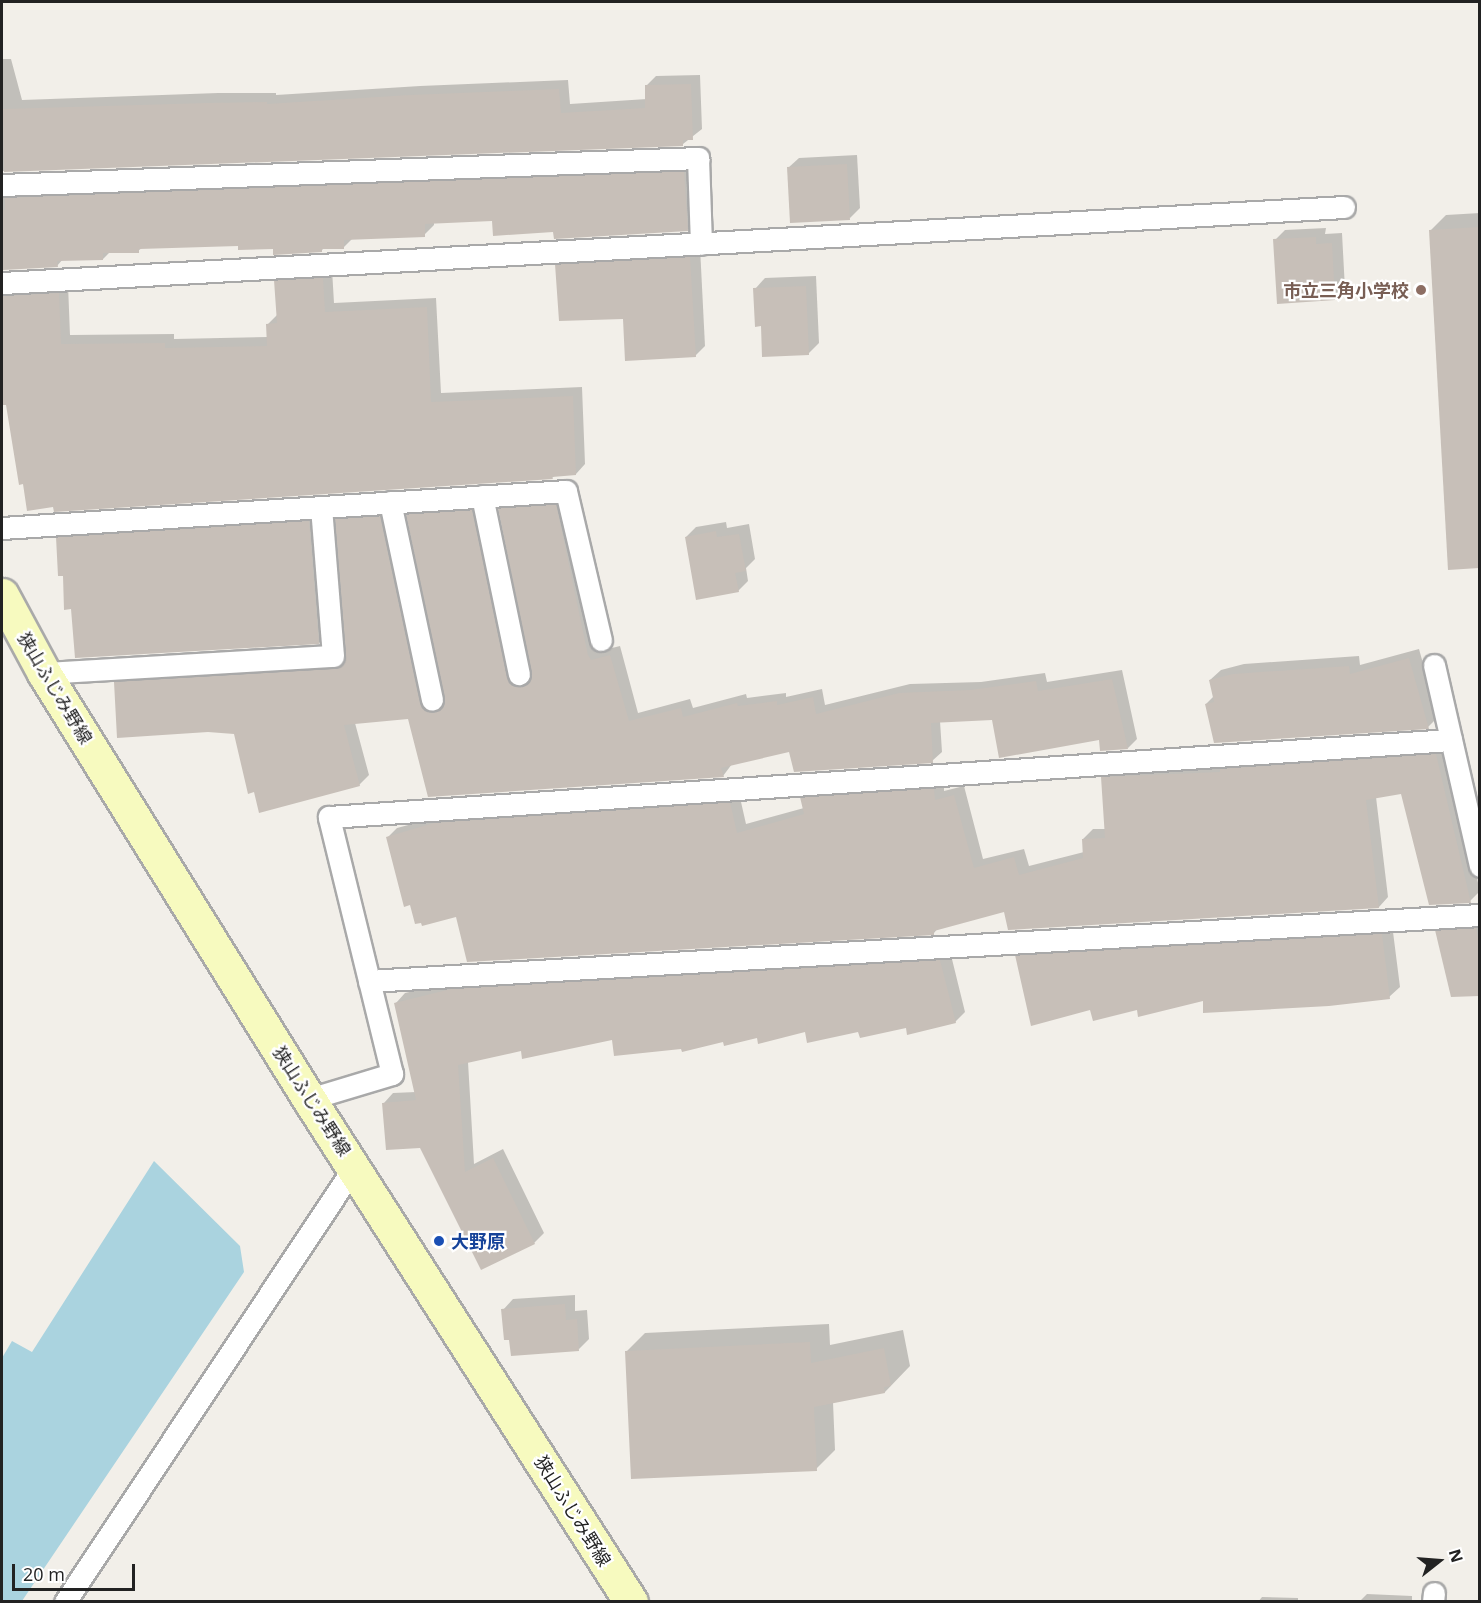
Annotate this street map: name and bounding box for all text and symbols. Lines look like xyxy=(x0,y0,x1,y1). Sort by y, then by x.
place label: 市立三角小学校 xyxy=(1283,279,1409,301)
marker: 市立三角小学校 xyxy=(1414,283,1428,297)
street label: 狭山ふじみ野線 xyxy=(13,628,97,748)
street label: 狭山ふじみ野線 xyxy=(269,1042,355,1160)
place label: 大野原 xyxy=(451,1230,505,1252)
marker: 大野原 xyxy=(432,1234,446,1248)
street label: 狭山ふじみ野線 xyxy=(530,1452,616,1570)
north arrow xyxy=(1409,1531,1469,1591)
text: N xyxy=(1444,1546,1469,1565)
scale bar xyxy=(15,1552,138,1590)
text: 20 m xyxy=(23,1562,65,1586)

